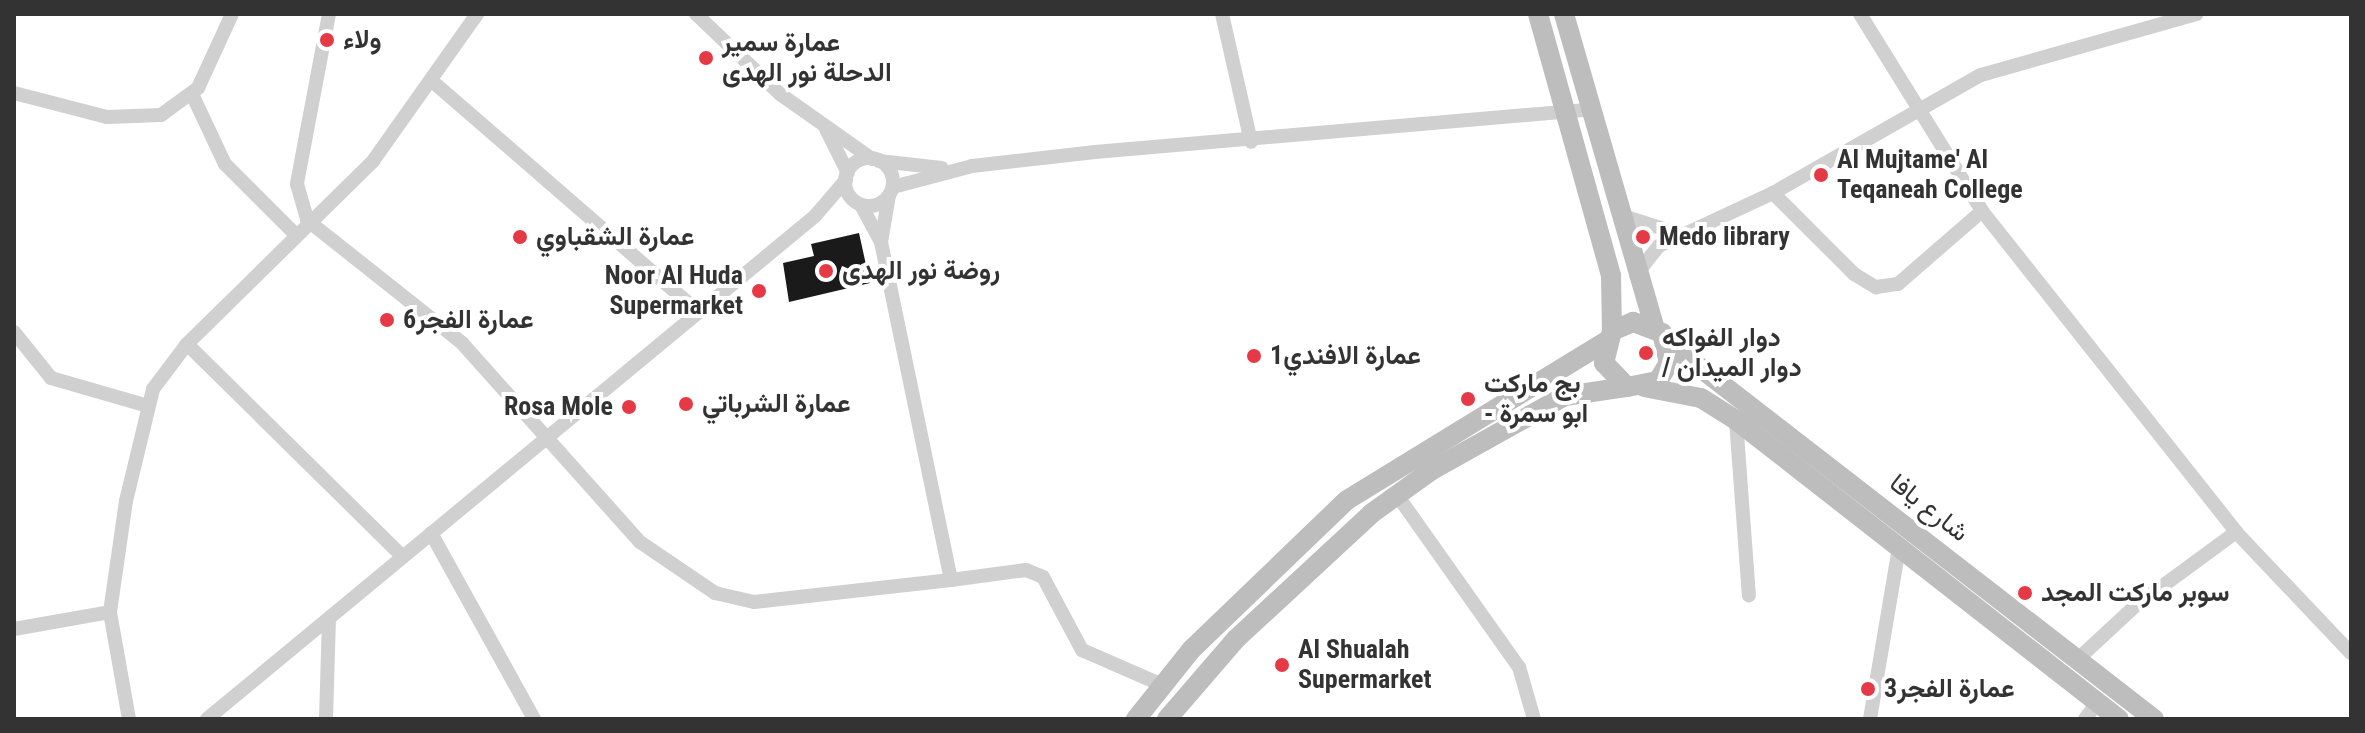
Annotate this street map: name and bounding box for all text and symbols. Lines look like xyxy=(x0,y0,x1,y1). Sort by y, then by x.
place label: ولاء xyxy=(343,24,382,56)
place label: عمارة سمير الدحلة نور الهدى xyxy=(722,27,892,88)
marker: ولاء xyxy=(318,31,336,49)
marker: عمارة سمير الدحلة نور الهدى xyxy=(697,49,715,67)
place label: Al Mujtame' Al Teqaneah College xyxy=(1837,144,2023,206)
marker: Al Mujtame' Al Teqaneah College xyxy=(1812,166,1830,184)
place label: عمارة الشقباوي xyxy=(536,221,694,253)
place label: Medo library xyxy=(1659,221,1790,253)
marker: عمارة الشقباوي xyxy=(511,228,529,246)
marker: Medo library xyxy=(1634,228,1652,246)
place label: روضة نور الهدى xyxy=(842,255,1000,287)
place label: Noor Al Huda Supermarket xyxy=(605,260,743,322)
marker: روضة نور الهدى xyxy=(817,262,835,280)
marker: Noor Al Huda Supermarket xyxy=(750,282,768,300)
place label: عمارة الفجر6 xyxy=(403,304,534,336)
marker: عمارة الفجر6 xyxy=(378,311,396,329)
place label: دوار الفواكه / دوار الميدان xyxy=(1662,322,1802,384)
place label: عمارة الافندي1 xyxy=(1270,340,1421,372)
marker: دوار الفواكه / دوار الميدان xyxy=(1637,344,1655,362)
marker: عمارة الافندي1 xyxy=(1245,347,1263,365)
place label: بج ماركت - ابو سمرة xyxy=(1484,368,1588,430)
place label: عمارة الشرباتي xyxy=(702,388,850,420)
marker: بج ماركت - ابو سمرة xyxy=(1459,390,1477,408)
place label: Rosa Mole xyxy=(504,391,613,423)
marker: عمارة الشرباتي xyxy=(677,395,695,413)
marker: Rosa Mole xyxy=(620,398,638,416)
street label: شارع يافا xyxy=(1883,467,1975,549)
place label: سوبر ماركت المجد xyxy=(2041,577,2229,609)
marker: سوبر ماركت المجد xyxy=(2016,584,2034,602)
place label: Al Shualah Supermarket xyxy=(1298,634,1431,696)
marker: Al Shualah Supermarket xyxy=(1273,656,1291,674)
place label: عمارة الفجر3 xyxy=(1884,673,2015,705)
marker: عمارة الفجر3 xyxy=(1859,680,1877,698)

